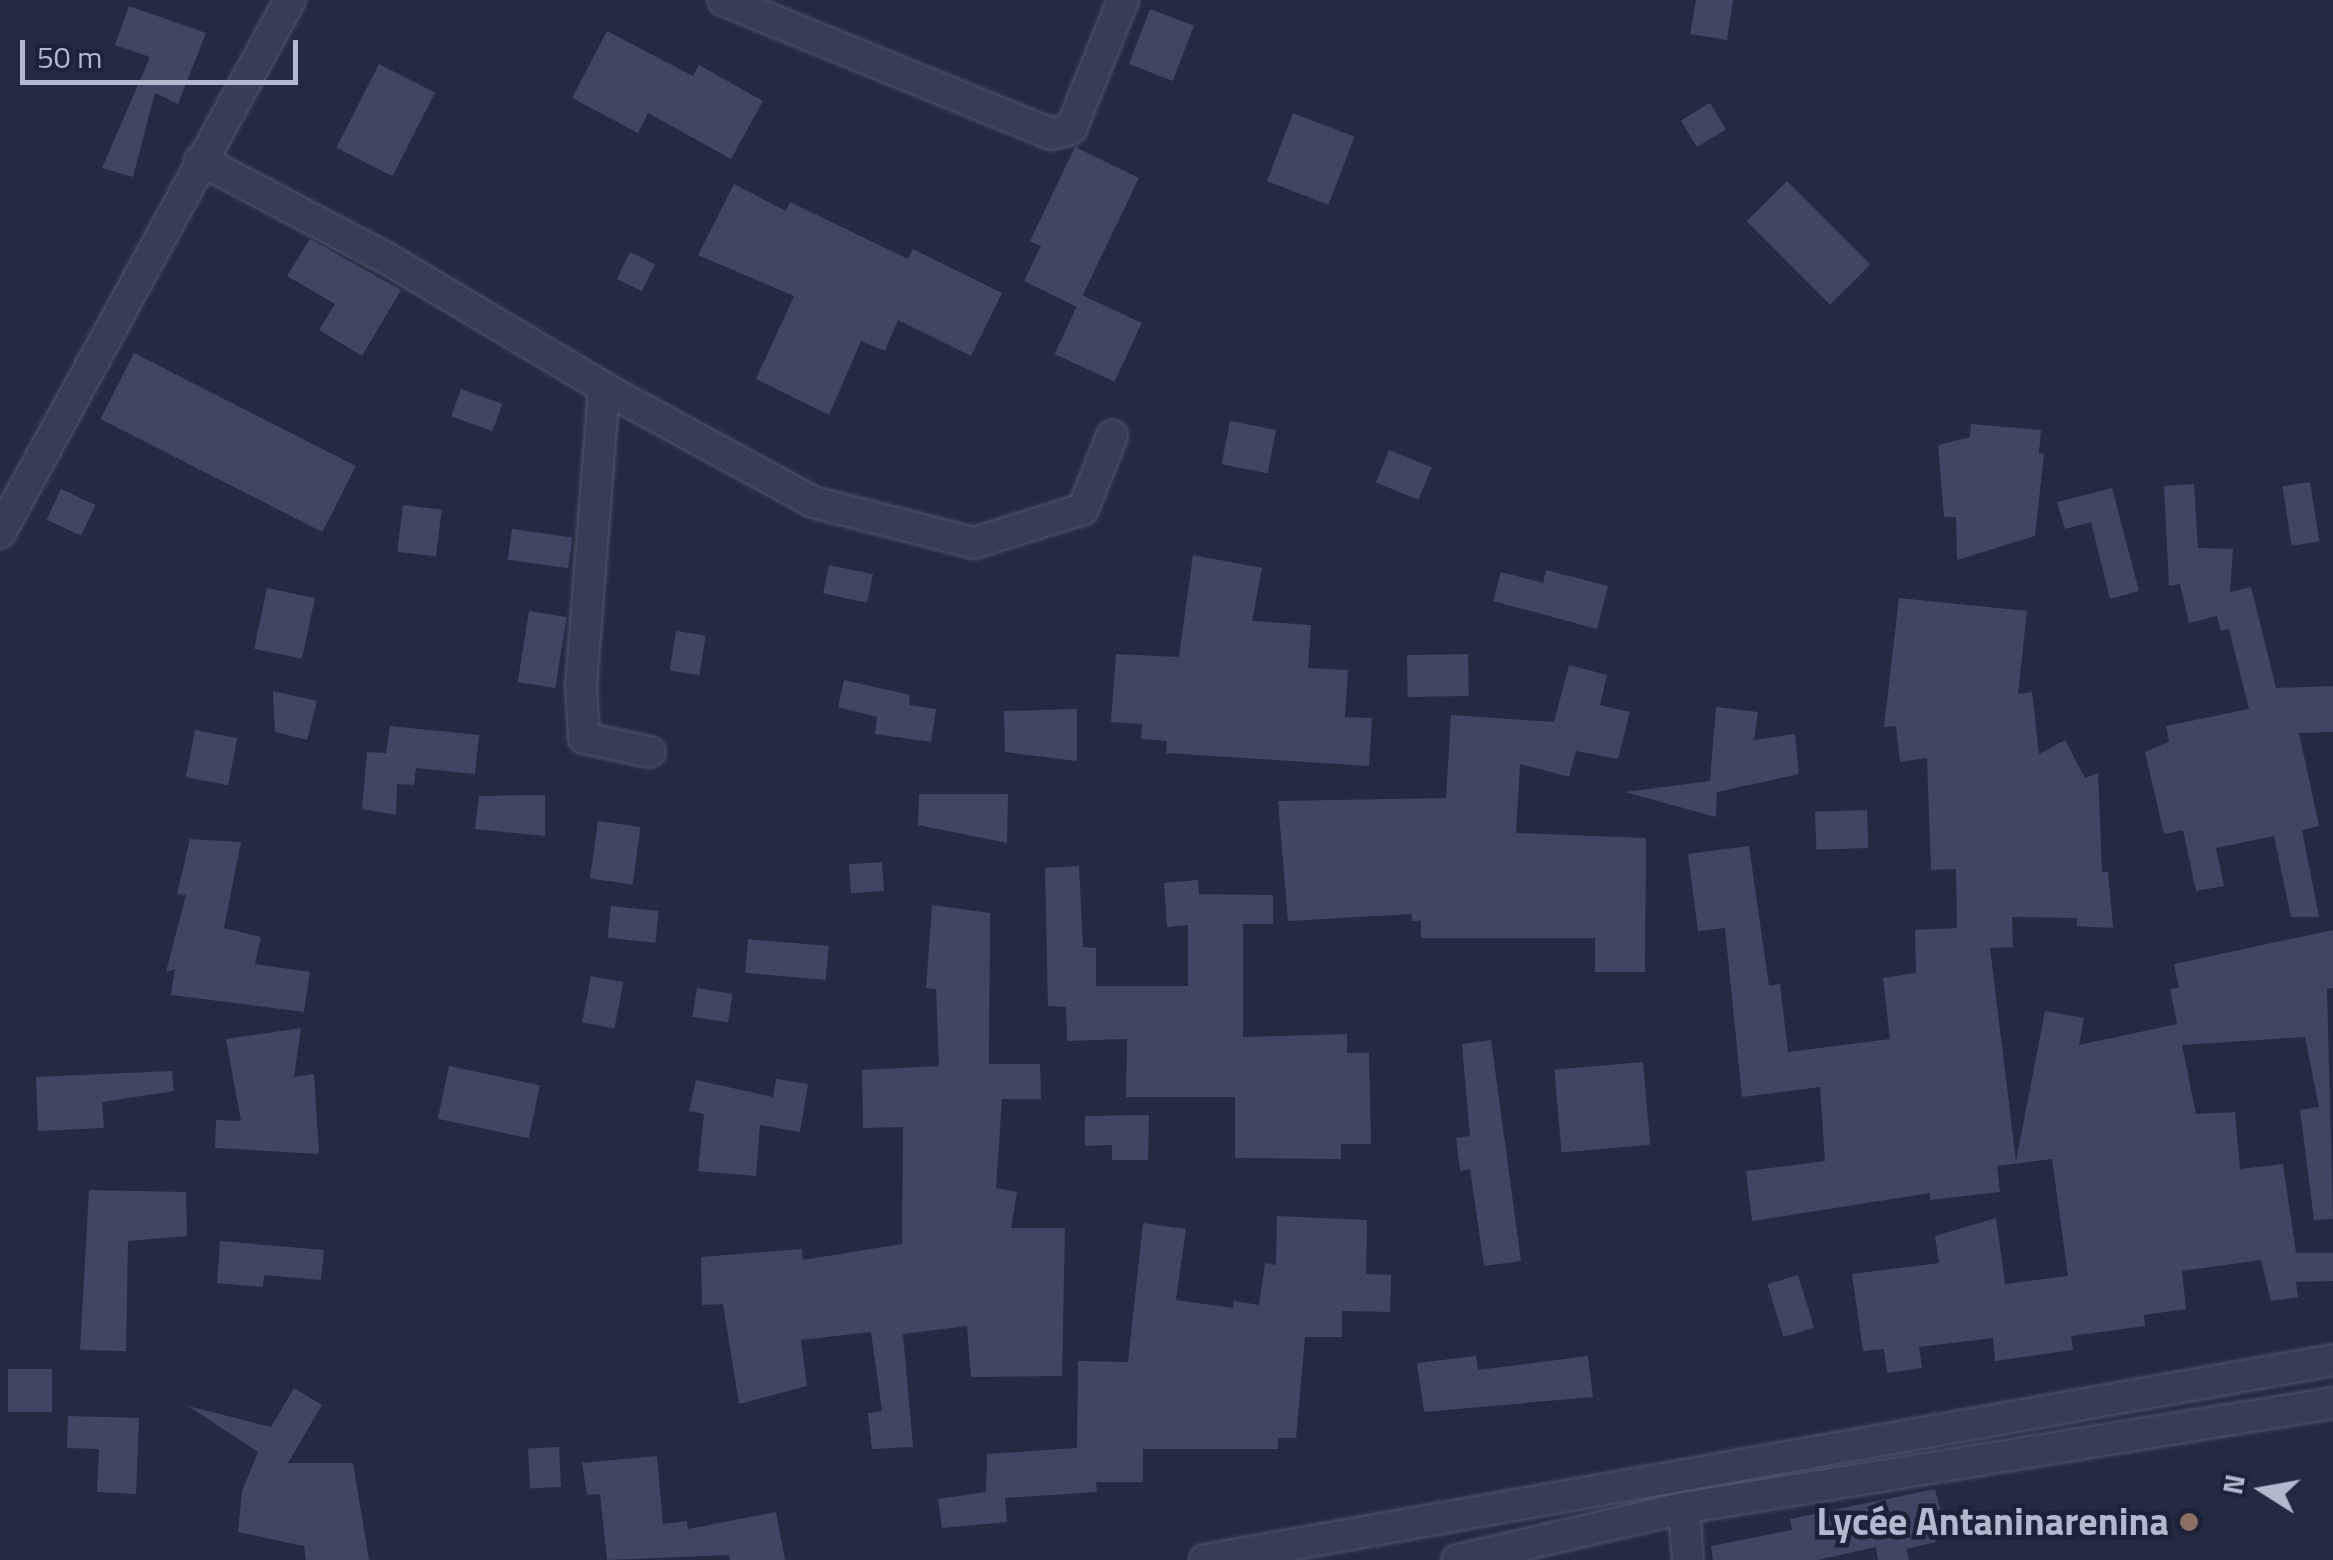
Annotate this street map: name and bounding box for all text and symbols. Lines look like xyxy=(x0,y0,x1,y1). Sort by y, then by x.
scale bar xyxy=(25,20,302,82)
text: 50 m xyxy=(37,34,102,80)
north arrow xyxy=(2213,1440,2313,1540)
text: N xyxy=(2210,1471,2256,1498)
place label: Lycée Antaninarenina xyxy=(1817,1499,2169,1545)
marker: Lycée Antaninarenina xyxy=(2178,1511,2200,1533)

